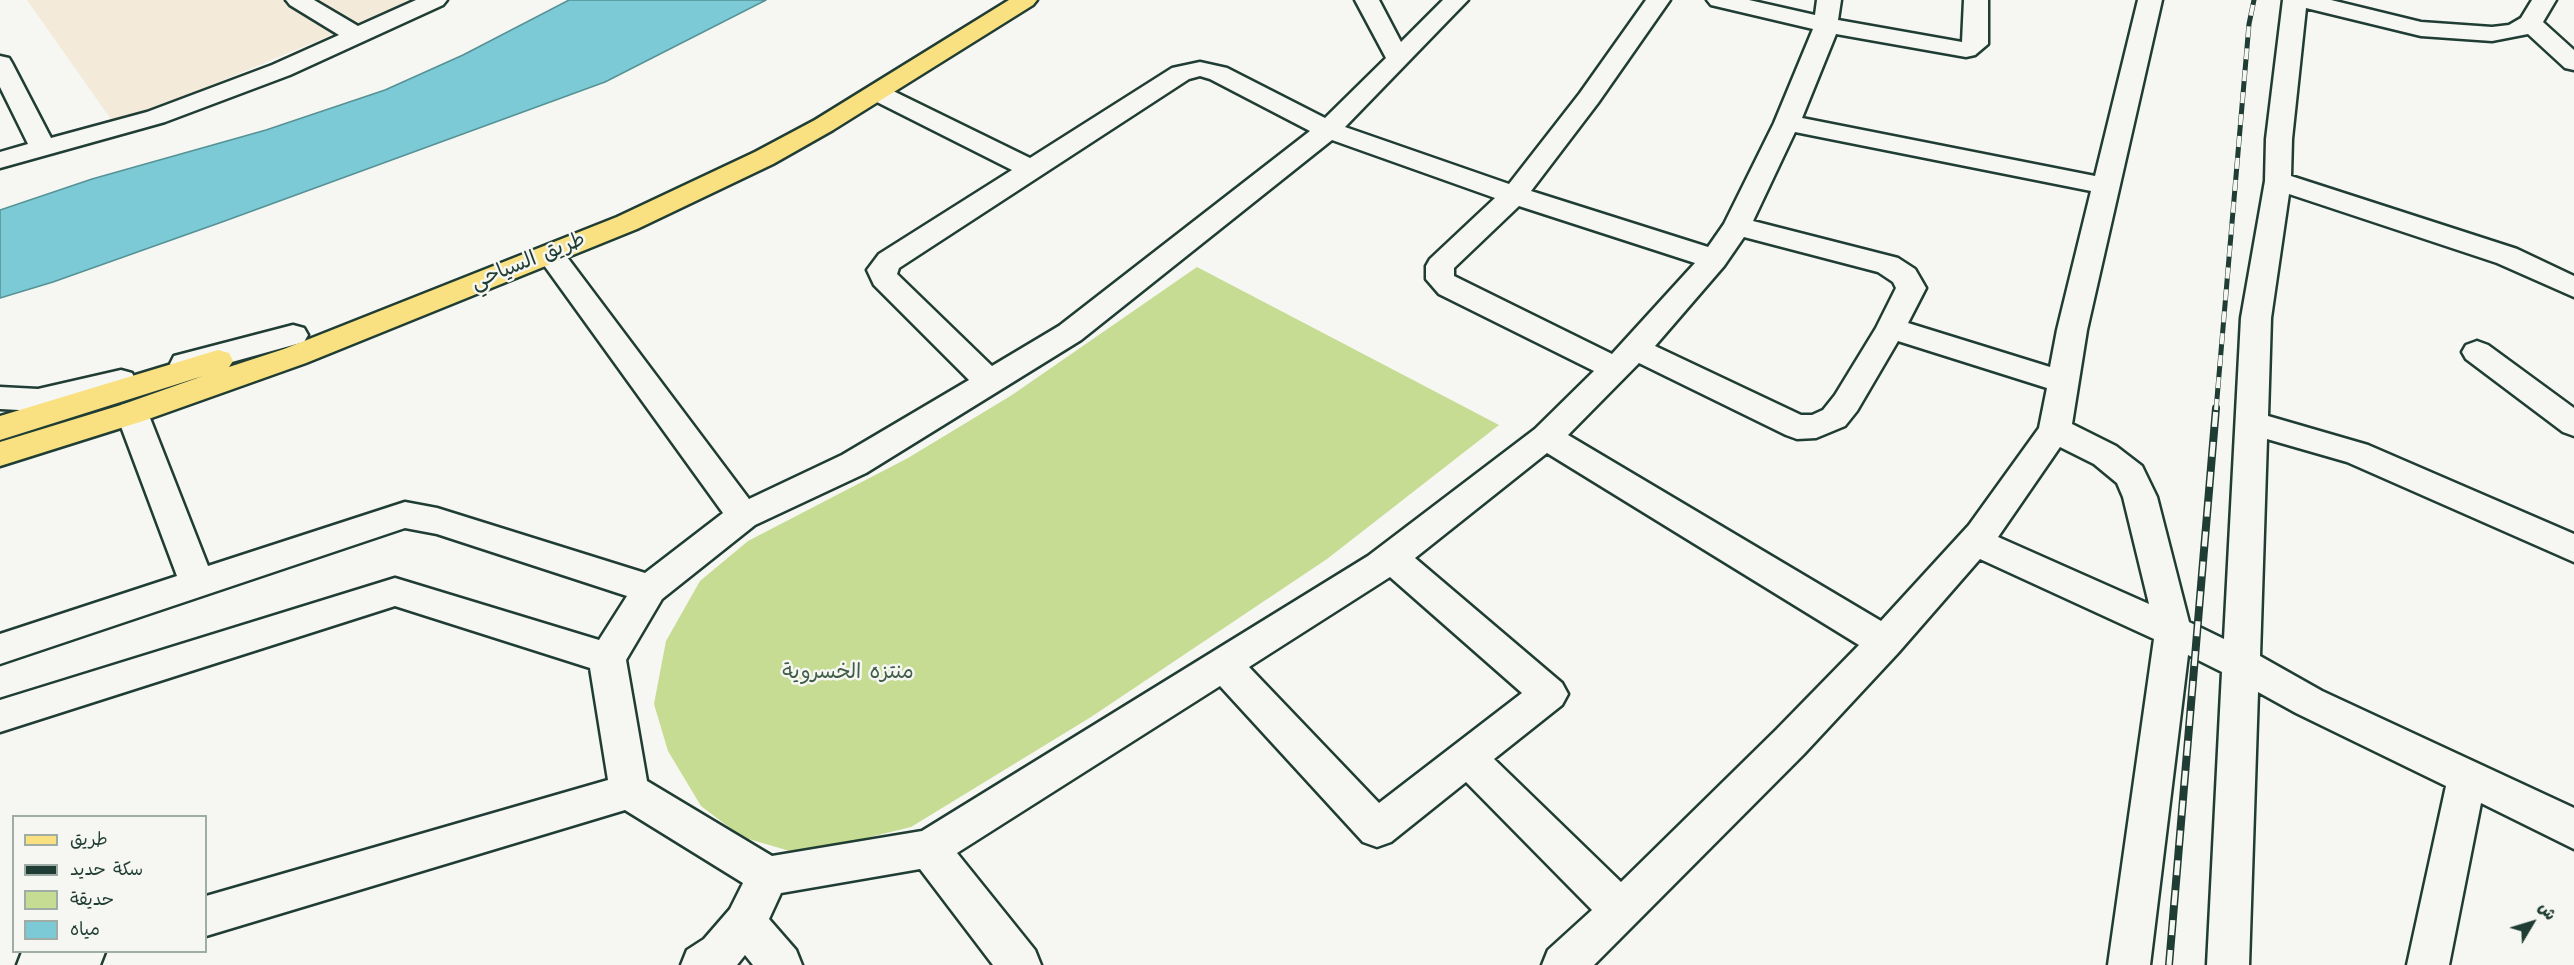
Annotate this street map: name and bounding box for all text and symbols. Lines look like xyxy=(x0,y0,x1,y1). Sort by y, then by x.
street label: طريق السياحي xyxy=(468,229,590,297)
park label: منتزه الخسروية xyxy=(782,661,914,687)
legend xyxy=(12,815,207,953)
text: طريق xyxy=(70,826,108,855)
text: سكة حديد xyxy=(70,856,143,885)
text: حديقة xyxy=(70,886,114,915)
north arrow xyxy=(2502,893,2562,953)
text: ش xyxy=(2531,897,2562,926)
text: مياه xyxy=(70,916,100,945)

